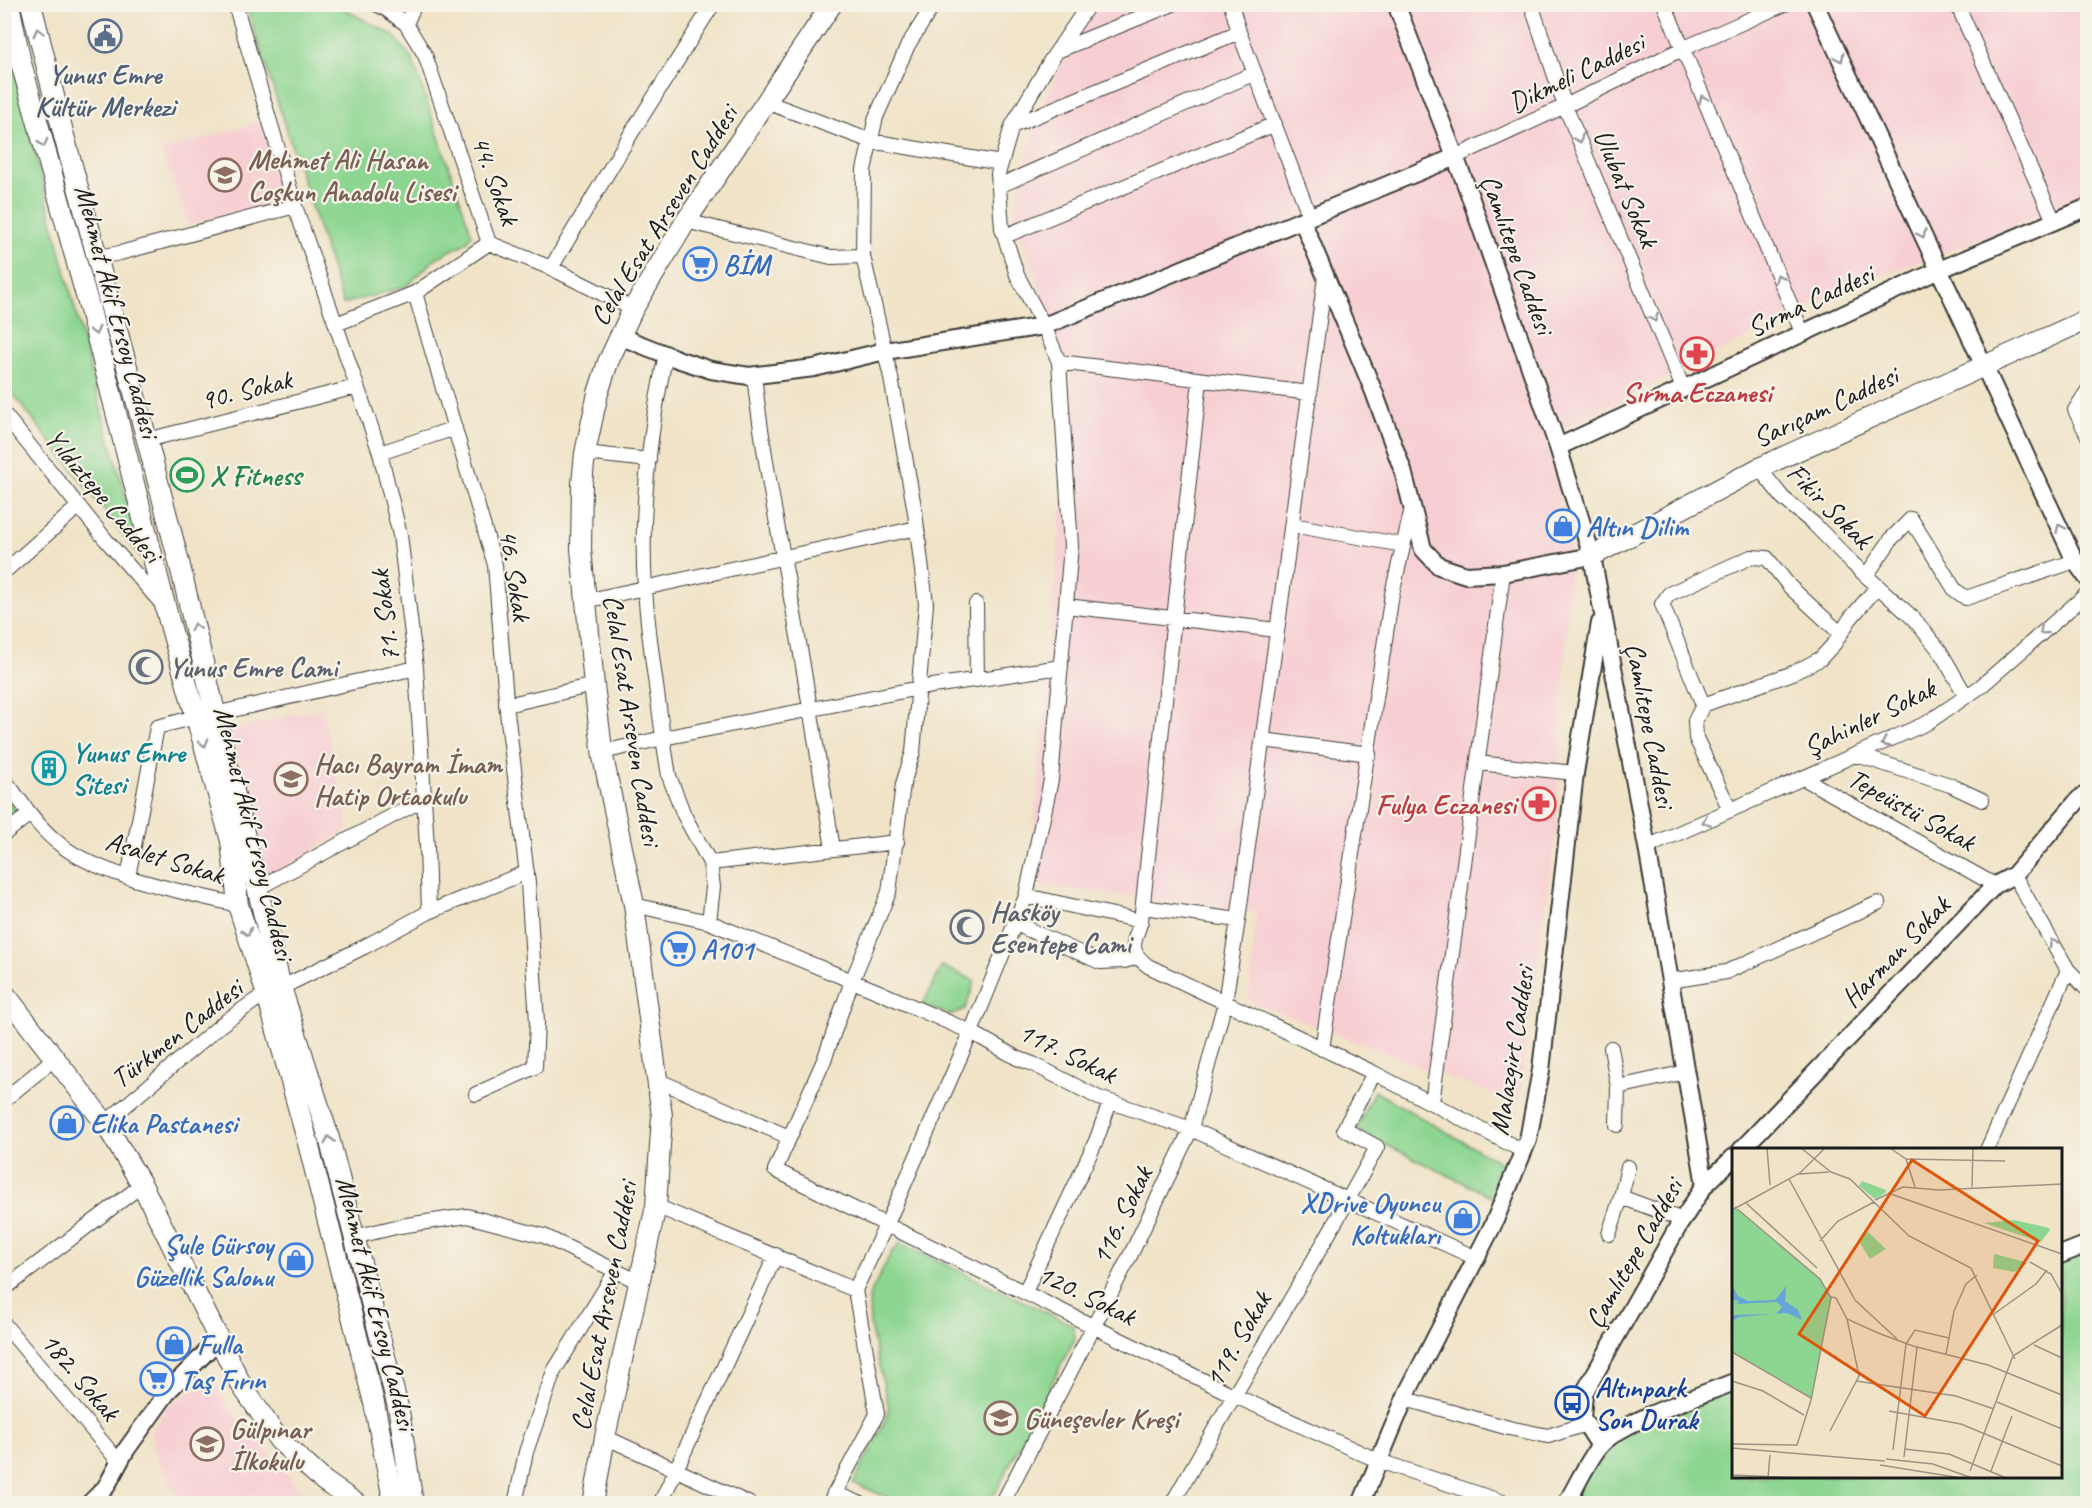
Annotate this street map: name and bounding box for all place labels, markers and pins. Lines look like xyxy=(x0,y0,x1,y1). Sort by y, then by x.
public building icon: Yunus Emre Kültür Merkezi xyxy=(87,18,123,54)
place label: Yunus Emre Kültür Merkezi xyxy=(35,57,179,124)
place label: Mehmet Ali Hasan Coşkun Anadolu Lisesi xyxy=(248,142,459,209)
school or university icon: Mehmet Ali Hasan Coşkun Anadolu Lisesi xyxy=(207,157,243,193)
supermarket icon: BİM xyxy=(682,246,718,282)
place label: BİM xyxy=(723,247,773,282)
pharmacy icon: Sırma Eczanesi xyxy=(1679,336,1715,372)
place label: Sırma Eczanesi xyxy=(1622,375,1775,410)
sports icon: X Fitness xyxy=(169,457,205,493)
place label: X Fitness xyxy=(210,458,305,493)
shop icon: Altın Dilim xyxy=(1545,508,1581,544)
place label: Altın Dilim xyxy=(1586,509,1690,544)
mosque icon: Yunus Emre Cami xyxy=(128,649,164,685)
place label: Yunus Emre Cami xyxy=(169,650,341,685)
place label: Yunus Emre Sitesi xyxy=(72,735,188,802)
place label: Hacı Bayram İmam Hatip Ortaokulu xyxy=(314,746,504,813)
building icon: Yunus Emre Sitesi xyxy=(31,750,67,786)
school or university icon: Hacı Bayram İmam Hatip Ortaokulu xyxy=(273,761,309,797)
pharmacy icon: Fulya Eczanesi xyxy=(1521,786,1557,822)
place label: Fulya Eczanesi xyxy=(1376,787,1520,823)
place label: Hasköy Esentepe Cami xyxy=(990,894,1134,961)
mosque icon: Hasköy Esentepe Cami xyxy=(949,909,985,945)
supermarket icon: A101 xyxy=(660,931,696,967)
place label: A101 xyxy=(701,932,757,967)
shop icon: Elika Pastanesi xyxy=(49,1105,85,1141)
place label: Elika Pastanesi xyxy=(90,1106,240,1141)
place label: XDrive Oyuncu Koltukları xyxy=(1300,1185,1443,1252)
shop icon: XDrive Oyuncu Koltukları xyxy=(1445,1200,1481,1236)
place label: Şule Gürsoy Güzellik Salonu xyxy=(134,1227,276,1294)
shop icon: Şule Gürsoy Güzellik Salonu xyxy=(278,1242,314,1278)
shop icon: Fulla xyxy=(156,1326,192,1362)
place label: Fulla xyxy=(197,1327,244,1362)
supermarket icon: Taş Fırın xyxy=(139,1361,175,1397)
place label: Taş Fırın xyxy=(180,1362,267,1397)
place label: Altınpark Son Durak xyxy=(1595,1370,1700,1437)
bus stop icon: Altınpark Son Durak xyxy=(1554,1385,1590,1421)
school or university icon: Güneşevler Kreşi xyxy=(983,1400,1019,1436)
place label: Güneşevler Kreşi xyxy=(1024,1401,1182,1436)
place label: Gülpınar İlkokulu xyxy=(230,1411,313,1478)
school or university icon: Gülpınar İlkokulu xyxy=(189,1426,225,1462)

